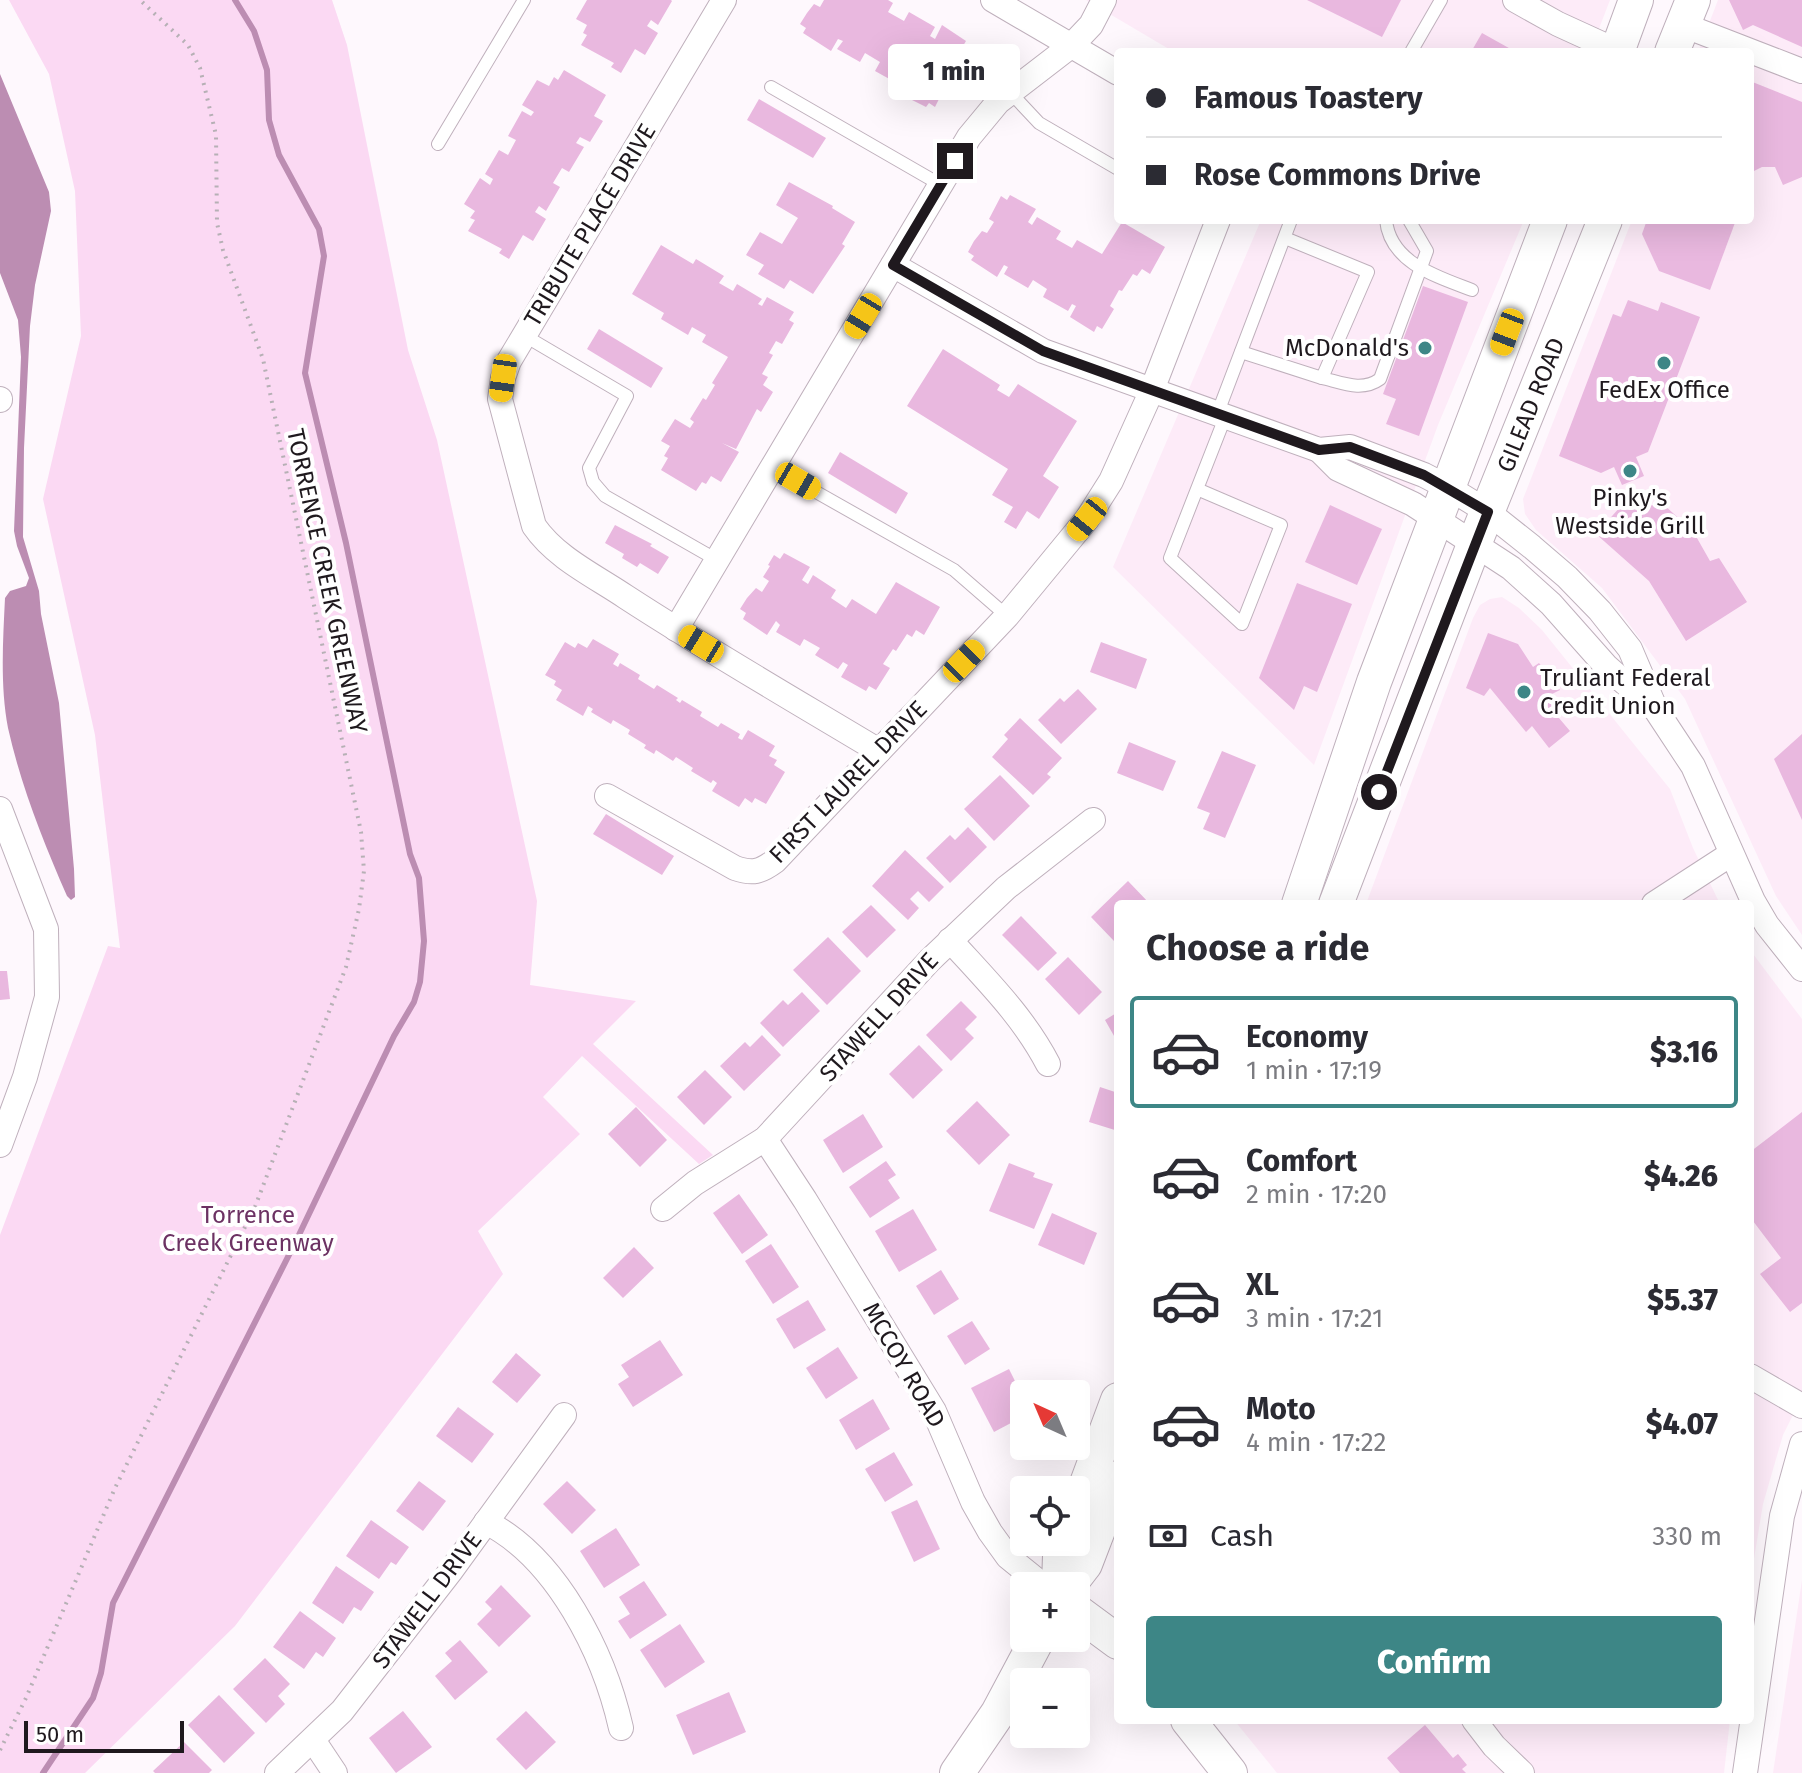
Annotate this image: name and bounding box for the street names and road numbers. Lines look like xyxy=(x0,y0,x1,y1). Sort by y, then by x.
street label: TRIBUTE PLACE DRIVE xyxy=(518,119,662,331)
street label: GILEAD ROAD xyxy=(1491,334,1571,476)
street label: TORRENCE CREEK GREENWAY xyxy=(281,426,373,737)
street label: FIRST LAUREL DRIVE xyxy=(763,695,933,869)
street label: STAWELL DRIVE xyxy=(814,947,944,1087)
street label: MCCOY ROAD xyxy=(857,1298,951,1432)
street label: STAWELL DRIVE xyxy=(367,1526,487,1674)

